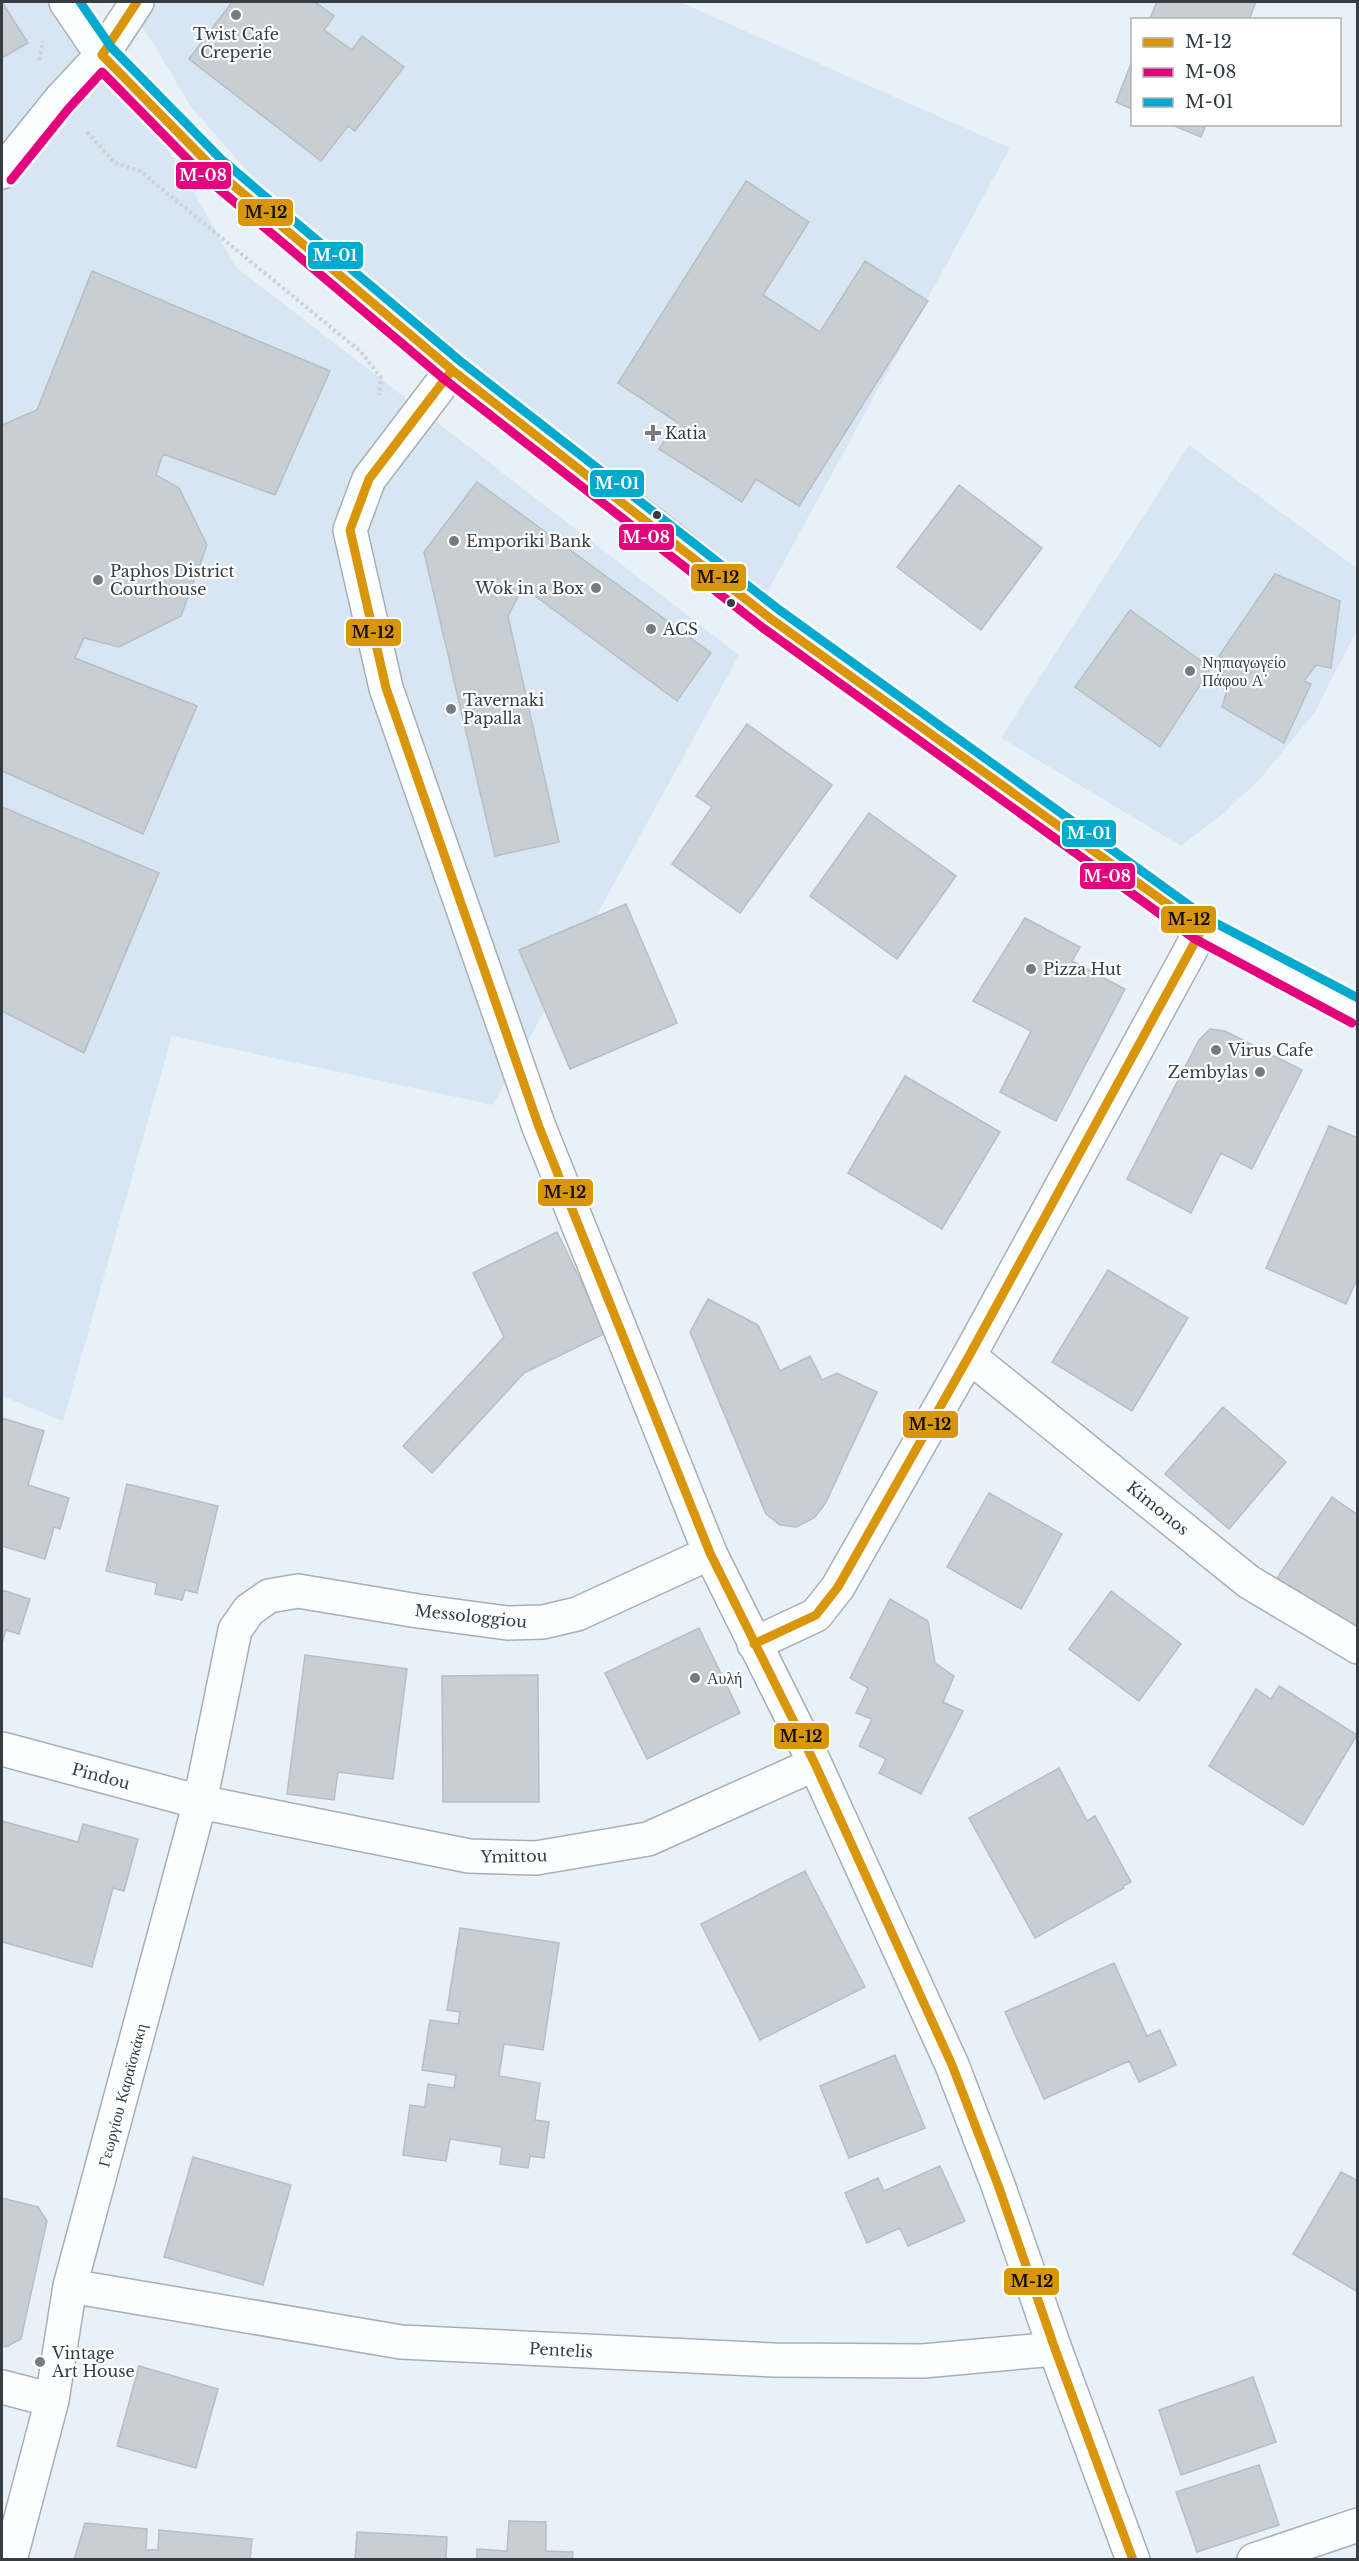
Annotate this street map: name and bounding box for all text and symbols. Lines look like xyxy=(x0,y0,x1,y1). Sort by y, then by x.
marker: Twist Cafe Creperie xyxy=(229,8,243,22)
legend xyxy=(1131,18,1341,126)
place label: Twist Cafe Creperie xyxy=(193,24,279,62)
text: M-12 xyxy=(1185,31,1232,53)
text: M-08 xyxy=(1185,61,1237,83)
text: M-01 xyxy=(1185,91,1234,113)
line badge: M-08 xyxy=(175,161,232,190)
text: M-08 xyxy=(179,165,227,185)
line badge: M-12 xyxy=(237,198,294,227)
text: M-12 xyxy=(245,202,287,222)
line badge: M-01 xyxy=(307,241,364,270)
text: M-01 xyxy=(313,245,357,265)
place label: Katia xyxy=(665,423,707,443)
marker: Katia xyxy=(646,426,660,440)
line badge: M-01 xyxy=(589,469,645,498)
text: M-01 xyxy=(595,473,639,493)
unlabelled marker xyxy=(651,509,663,521)
line badge: M-08 xyxy=(618,523,675,551)
text: M-08 xyxy=(622,527,670,547)
place label: Emporiki Bank xyxy=(466,531,591,551)
marker: Emporiki Bank xyxy=(447,534,461,548)
place label: Paphos District Courthouse xyxy=(110,561,234,599)
line badge: M-12 xyxy=(690,563,747,592)
text: M-12 xyxy=(697,567,739,587)
marker: Paphos District Courthouse xyxy=(91,573,105,587)
place label: Wok in a Box xyxy=(474,578,584,598)
marker: Wok in a Box xyxy=(589,581,603,595)
unlabelled marker xyxy=(725,597,737,609)
line badge: M-12 xyxy=(345,618,402,647)
place label: ACS xyxy=(662,619,698,639)
text: M-12 xyxy=(352,622,394,642)
marker: ACS xyxy=(644,622,658,636)
place label: Νηπιαγωγείο Πάφου Α΄ xyxy=(1202,652,1286,690)
marker: Νηπιαγωγείο Πάφου Α΄ xyxy=(1183,664,1197,678)
place label: Tavernaki Papalla xyxy=(463,690,545,728)
marker: Tavernaki Papalla xyxy=(444,702,458,716)
line badge: M-01 xyxy=(1061,819,1117,848)
text: M-01 xyxy=(1067,823,1111,843)
line badge: M-08 xyxy=(1079,862,1136,890)
text: M-08 xyxy=(1083,866,1131,886)
line badge: M-12 xyxy=(1160,905,1217,934)
text: M-12 xyxy=(1168,909,1210,929)
place label: Pizza Hut xyxy=(1043,959,1122,979)
marker: Pizza Hut xyxy=(1024,962,1038,976)
place label: Virus Cafe xyxy=(1227,1040,1313,1060)
marker: Virus Cafe xyxy=(1209,1043,1223,1057)
place label: Zembylas xyxy=(1168,1062,1248,1082)
marker: Zembylas xyxy=(1253,1065,1267,1079)
line badge: M-12 xyxy=(537,1178,594,1207)
text: M-12 xyxy=(544,1182,586,1202)
line badge: M-12 xyxy=(902,1410,959,1439)
text: M-12 xyxy=(909,1414,951,1434)
street label: Kimonos xyxy=(1123,1477,1193,1539)
street label: Messologgiou xyxy=(414,1600,528,1632)
place label: Αυλή xyxy=(707,1668,742,1688)
marker: Αυλή xyxy=(688,1671,702,1685)
line badge: M-12 xyxy=(773,1722,830,1750)
text: M-12 xyxy=(780,1726,822,1746)
street label: Pindou xyxy=(70,1759,133,1793)
street label: Ymittou xyxy=(480,1845,548,1867)
street label: Γεωργίου Καραϊσκάκη xyxy=(93,2021,151,2169)
line badge: M-12 xyxy=(1003,2267,1060,2296)
text: M-12 xyxy=(1011,2271,1053,2291)
street label: Pentelis xyxy=(529,2338,593,2362)
place label: Vintage Art House xyxy=(51,2343,135,2381)
marker: Vintage Art House xyxy=(33,2355,47,2369)

